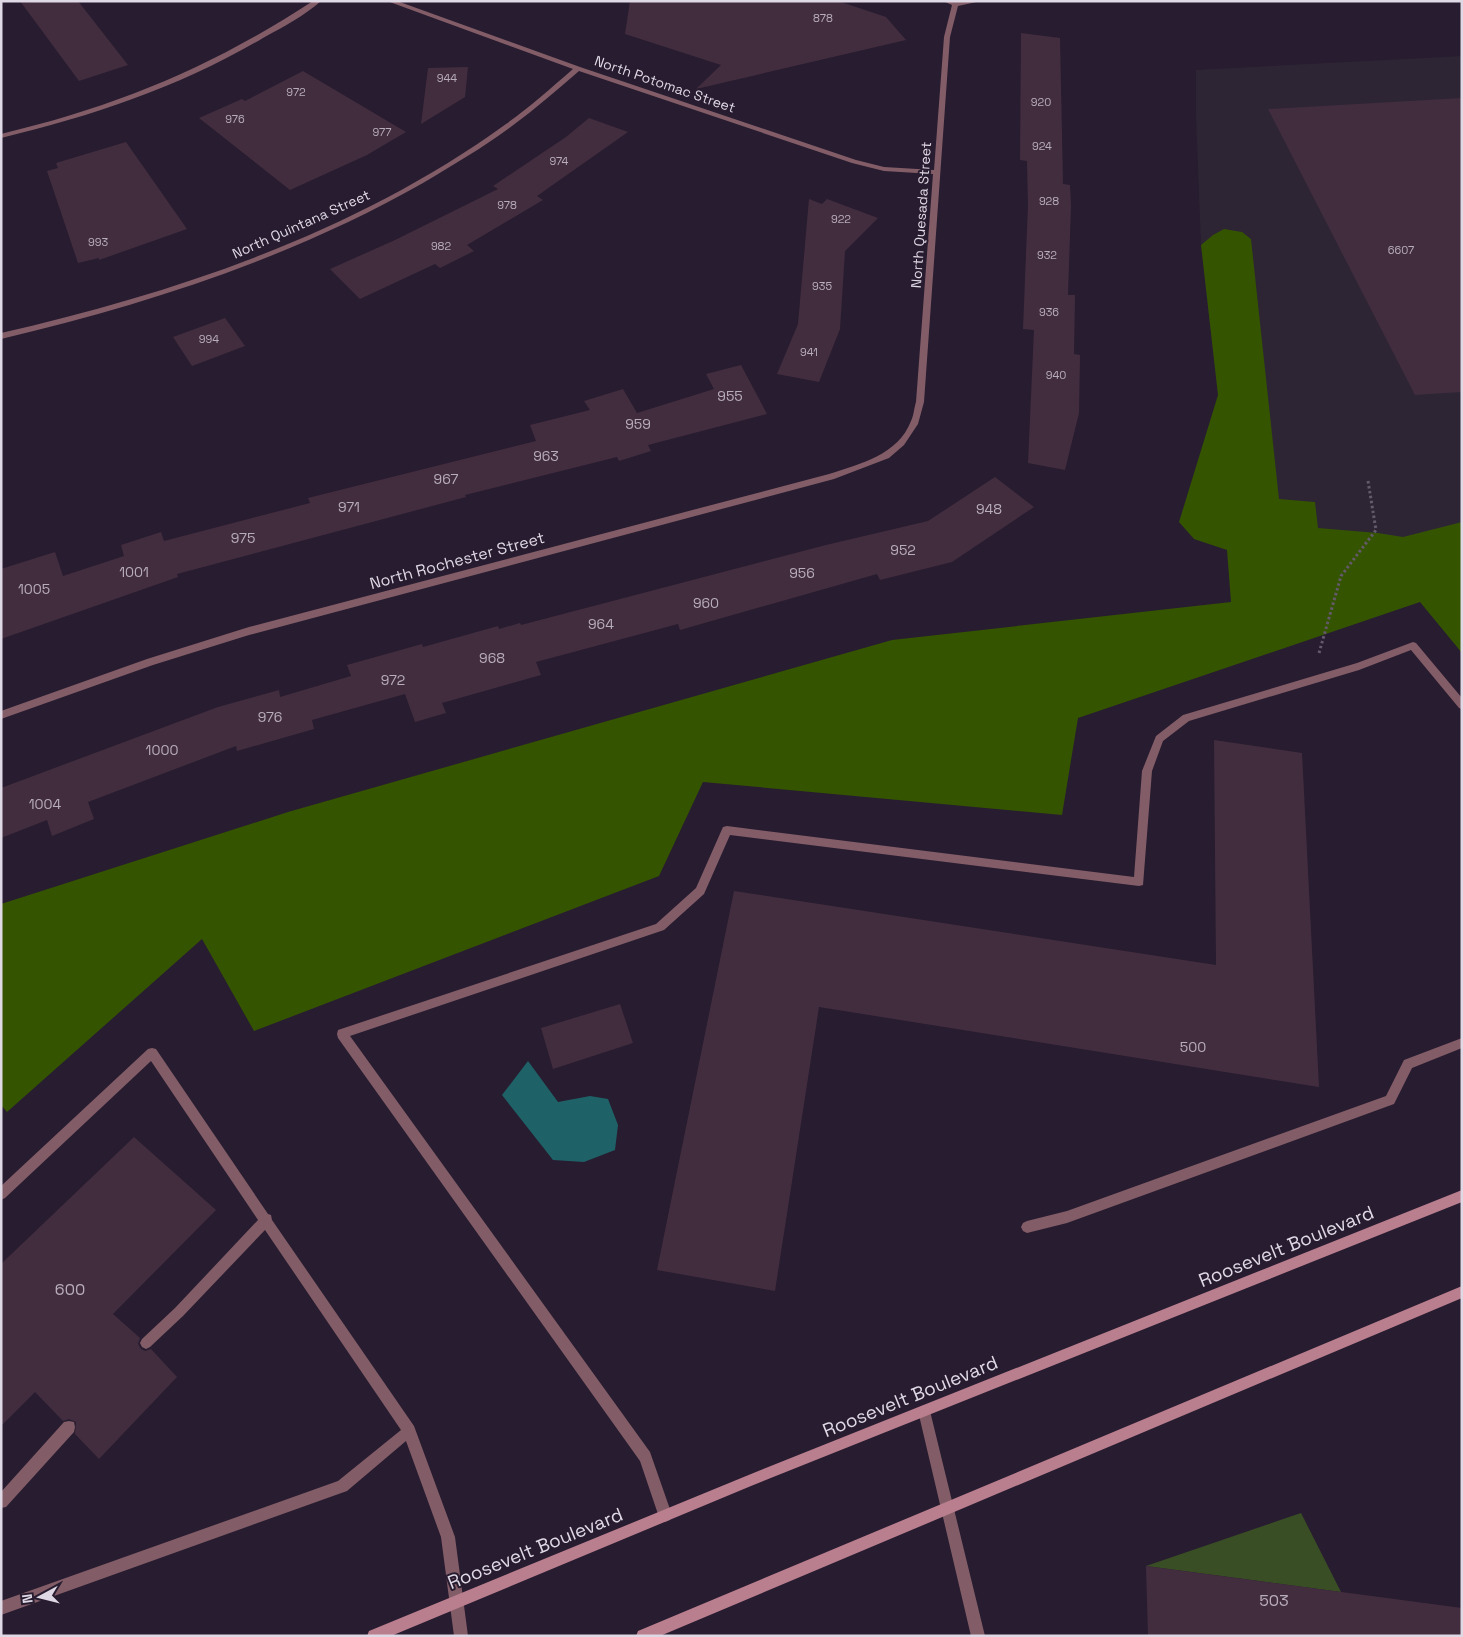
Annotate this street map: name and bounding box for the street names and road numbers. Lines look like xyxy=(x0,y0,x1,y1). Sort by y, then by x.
street label: North Potomac Street xyxy=(592,51,738,117)
street label: North Quesada Street xyxy=(907,141,935,289)
street label: North Quintana Street xyxy=(229,185,373,263)
street label: North Rochester Street xyxy=(367,527,547,594)
street label: Roosevelt Boulevard xyxy=(1195,1200,1378,1293)
street label: Roosevelt Boulevard xyxy=(819,1350,1002,1443)
street label: Roosevelt Boulevard xyxy=(444,1502,627,1595)

